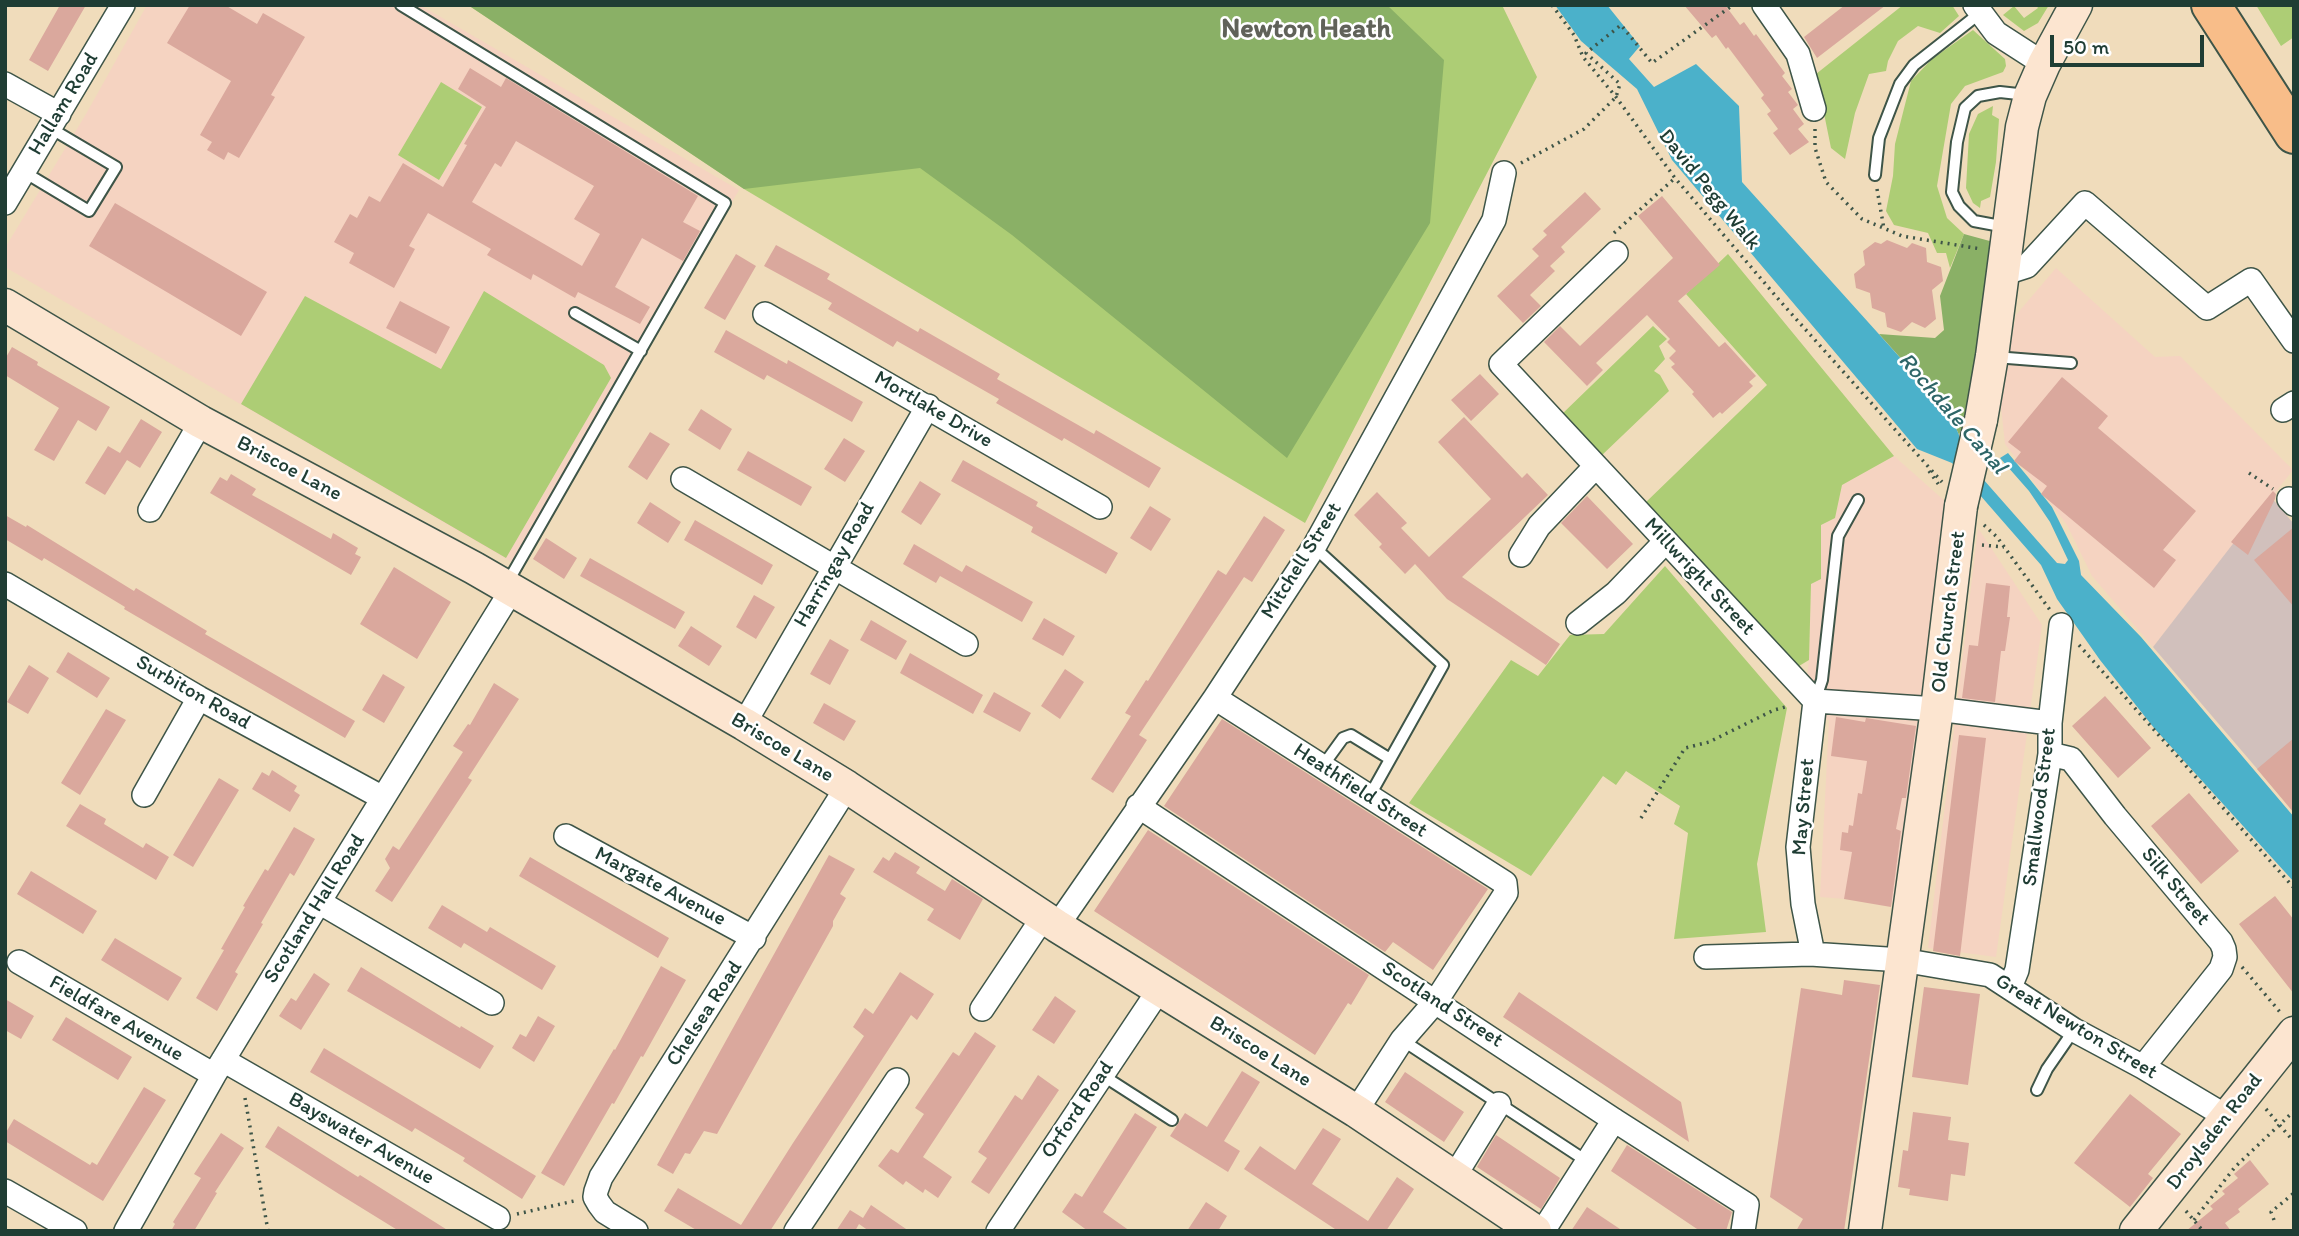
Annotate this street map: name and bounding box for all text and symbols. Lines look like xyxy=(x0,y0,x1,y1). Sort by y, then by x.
district label: Newton Heath xyxy=(1221,13,1391,47)
scale bar xyxy=(2054,21,2208,65)
text: 50 m xyxy=(2063,34,2109,59)
street label: Hallam Road xyxy=(23,48,105,160)
street label: David Pegg Walk xyxy=(1653,125,1765,255)
water label: Rochdale Canal xyxy=(1892,347,2012,481)
street label: Mortlake Drive xyxy=(869,366,997,454)
street label: Briscoe Lane xyxy=(232,431,346,507)
street label: Harringay Road xyxy=(789,498,881,632)
street label: Mitchell Street xyxy=(1256,498,1348,624)
street label: Millwright Street xyxy=(1638,513,1760,641)
street label: Old Church Street xyxy=(1927,530,1971,694)
street label: Surbiton Road xyxy=(131,650,255,736)
street label: Briscoe Lane xyxy=(726,707,838,789)
street label: Smallwood Street xyxy=(2018,726,2062,888)
street label: Heathfield Street xyxy=(1288,738,1432,844)
street label: May Street xyxy=(1787,757,1821,857)
street label: Scotland Hall Road xyxy=(259,830,371,988)
street label: Margate Avenue xyxy=(590,842,730,932)
street label: Silk Street xyxy=(2135,843,2215,931)
street label: Chelsea Road xyxy=(661,956,749,1072)
street label: Scotland Street xyxy=(1376,956,1508,1054)
street label: Great Newton Street xyxy=(1990,969,2162,1085)
street label: Fieldfare Avenue xyxy=(44,970,188,1068)
street label: Briscoe Lane xyxy=(1204,1011,1316,1093)
street label: Orford Road xyxy=(1036,1056,1120,1164)
street label: Droylsden Road xyxy=(2162,1069,2268,1195)
street label: Bayswater Avenue xyxy=(283,1087,439,1191)

